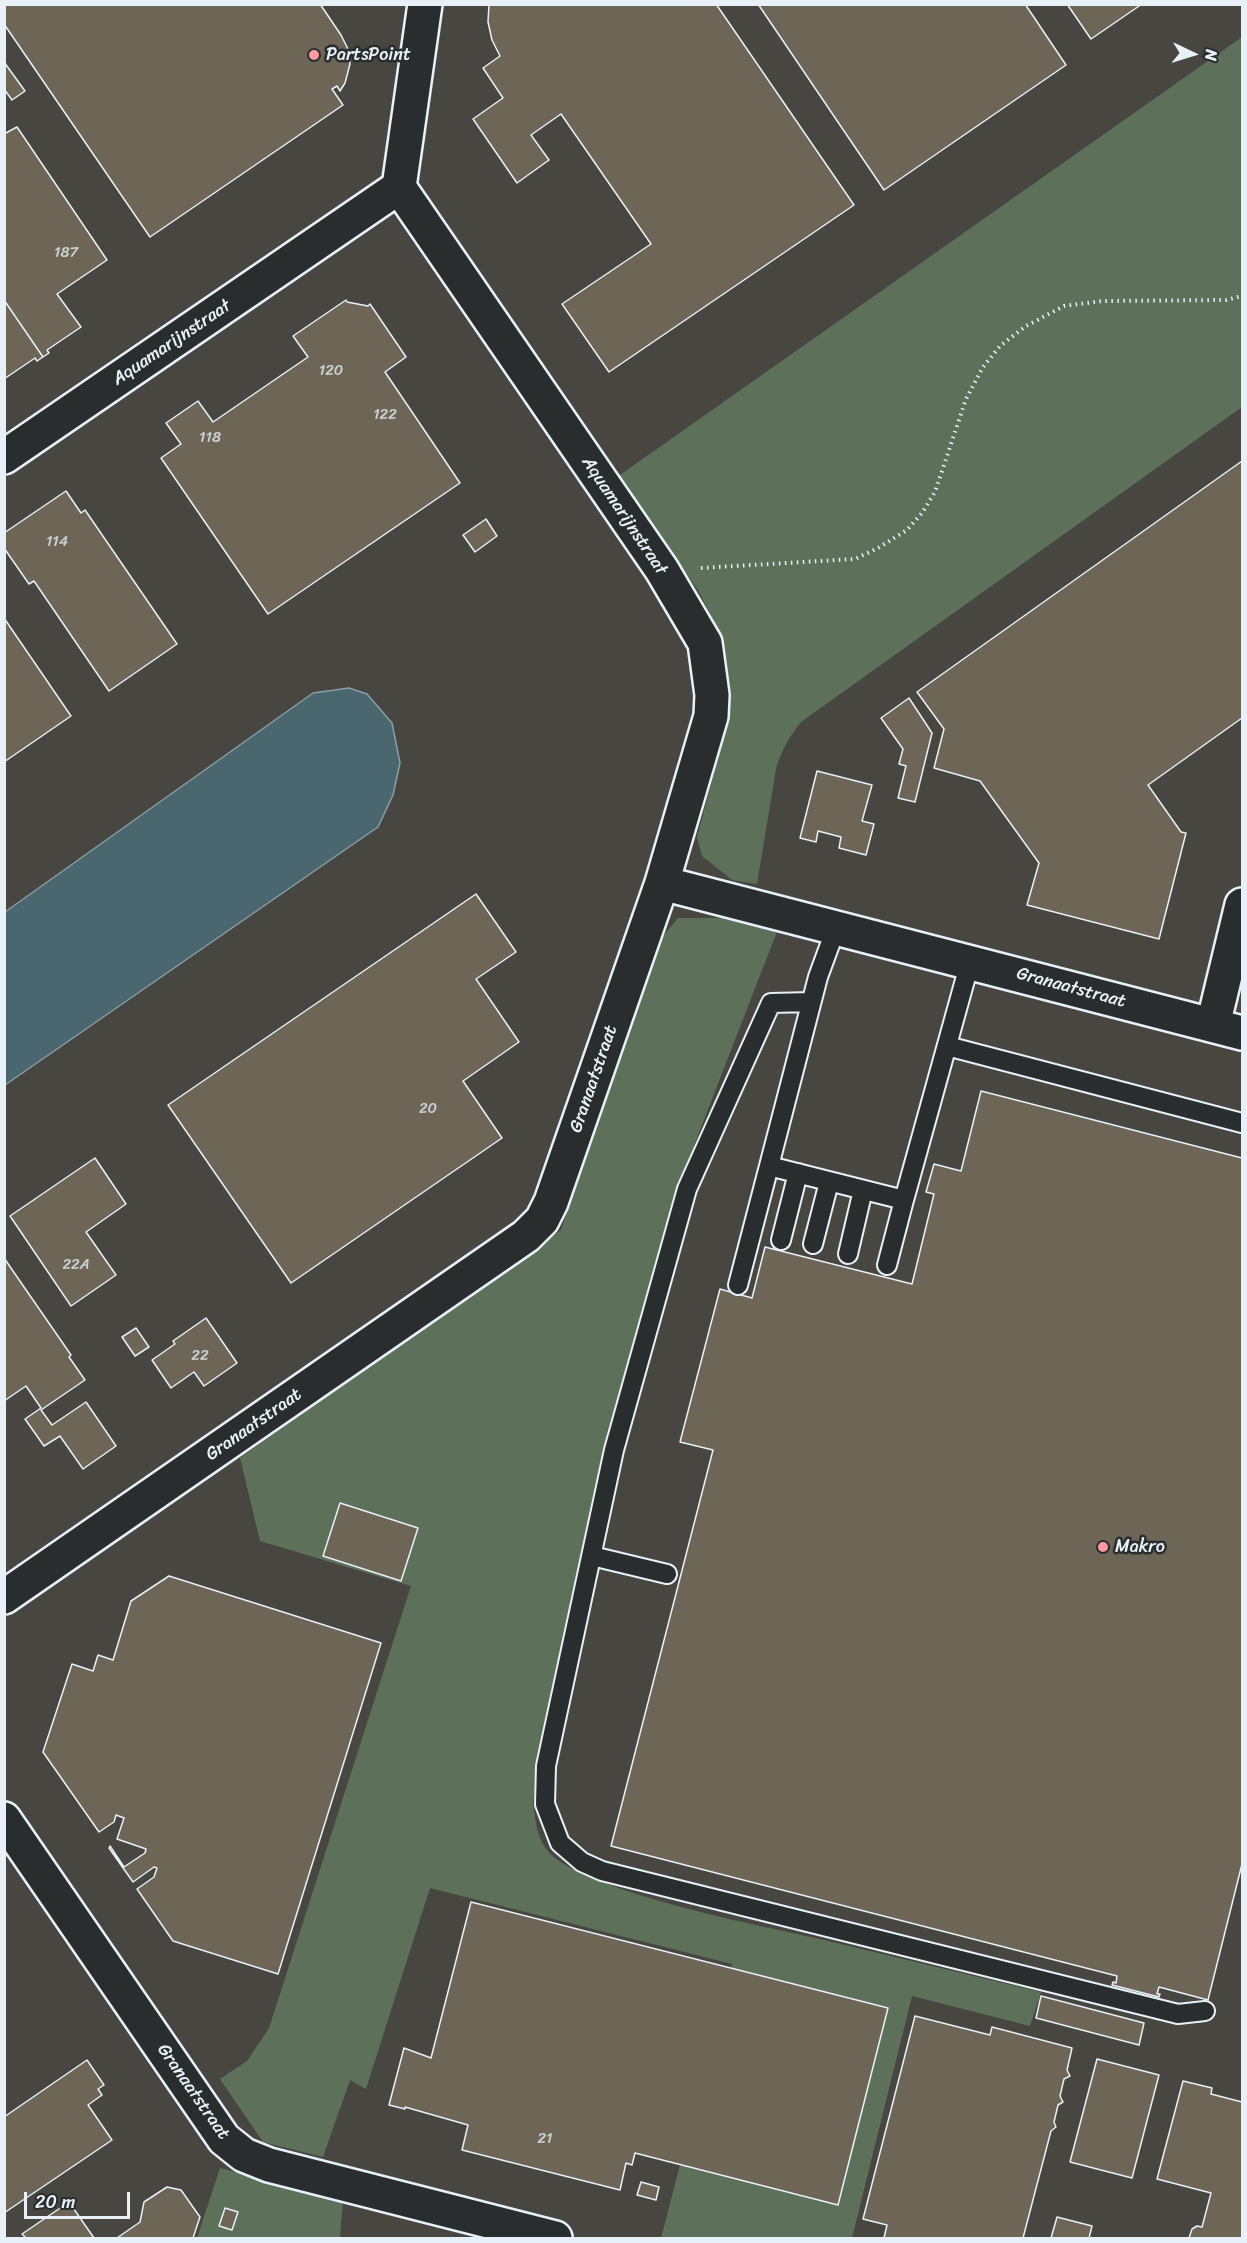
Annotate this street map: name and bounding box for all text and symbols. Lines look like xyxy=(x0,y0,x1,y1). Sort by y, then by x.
north arrow xyxy=(1163,24,1223,84)
place label: PartsPoint xyxy=(326,44,411,66)
marker: PartsPoint xyxy=(307,48,321,62)
text: N xyxy=(1197,49,1226,62)
house number: 187 xyxy=(54,244,78,262)
street label: Aquamarijnstraat xyxy=(109,295,235,391)
house number: 120 xyxy=(319,362,343,380)
house number: 122 xyxy=(373,406,397,424)
house number: 118 xyxy=(199,429,221,447)
street label: Aquamarijnstraat xyxy=(576,453,672,579)
house number: 114 xyxy=(46,533,68,551)
street label: Granaatstraat xyxy=(1014,963,1128,1013)
street label: Granaatstraat xyxy=(566,1022,622,1136)
house number: 20 xyxy=(419,1100,437,1118)
house number: 22A xyxy=(62,1256,90,1274)
house number: 22 xyxy=(191,1347,209,1365)
street label: Granaatstraat xyxy=(202,1384,306,1466)
place label: Makro xyxy=(1115,1536,1165,1558)
marker: Makro xyxy=(1096,1540,1110,1554)
street label: Granaatstraat xyxy=(152,2040,234,2144)
house number: 21 xyxy=(537,2130,553,2148)
scale bar xyxy=(27,2180,134,2218)
text: 20 m xyxy=(35,2186,75,2218)

